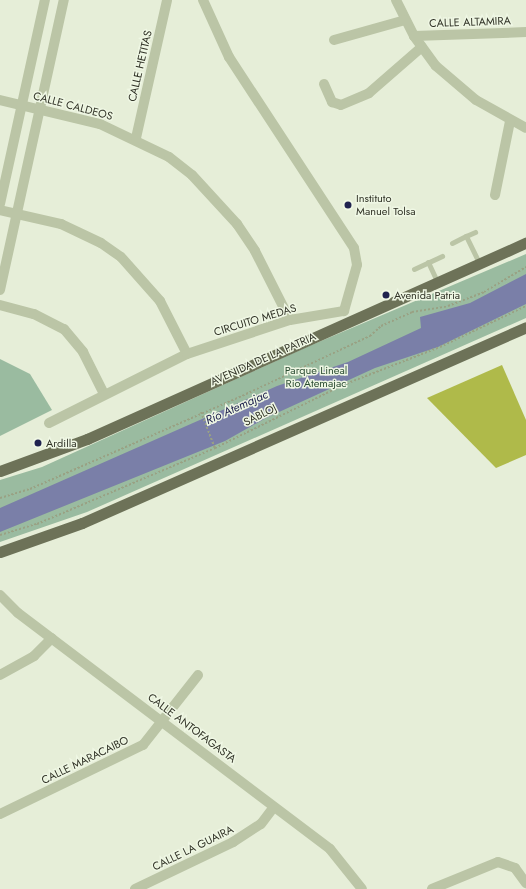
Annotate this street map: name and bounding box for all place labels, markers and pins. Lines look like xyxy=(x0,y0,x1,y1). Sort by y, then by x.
place label: Instituto Manuel Tolsa xyxy=(356,192,416,218)
marker: Instituto Manuel Tolsa xyxy=(343,200,353,210)
place label: Avenida Patria xyxy=(394,288,460,302)
marker: Avenida Patria xyxy=(381,290,391,300)
place label: Ardilla xyxy=(46,436,77,450)
marker: Ardilla xyxy=(33,438,43,448)

